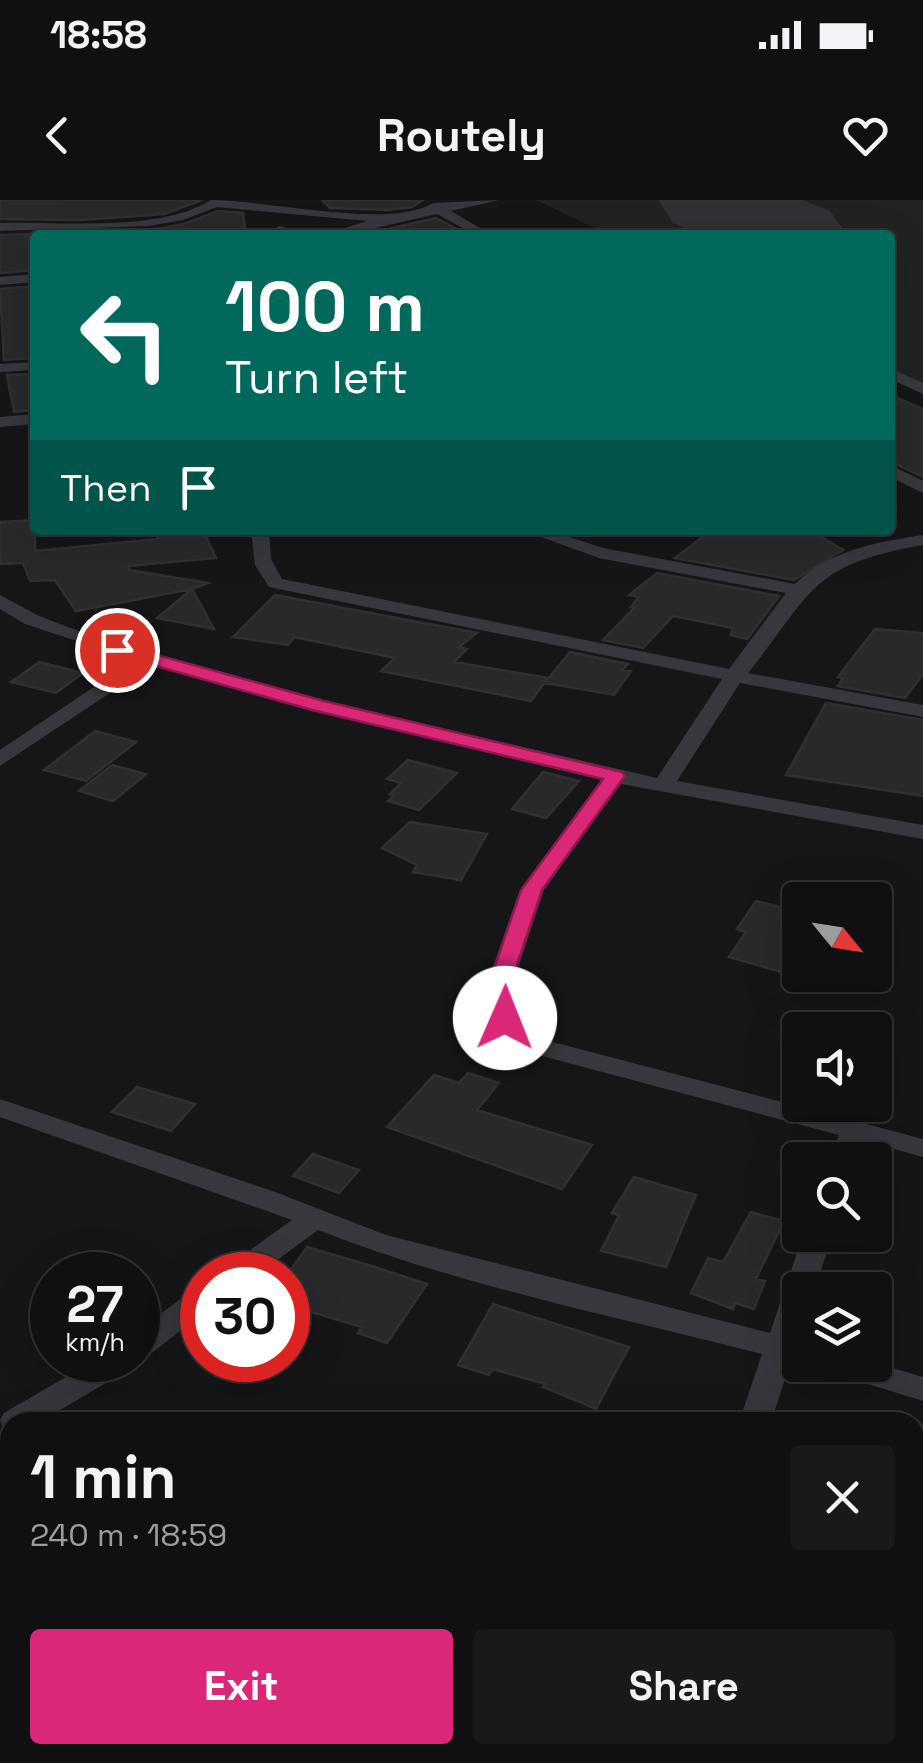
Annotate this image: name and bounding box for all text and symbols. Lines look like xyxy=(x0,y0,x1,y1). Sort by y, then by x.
text: 18:58 xyxy=(50,11,147,59)
text: Routely xyxy=(377,107,546,164)
icon: back xyxy=(30,108,85,163)
icon: heart xyxy=(838,108,893,163)
text: 100 m xyxy=(225,262,425,351)
icon: left xyxy=(60,270,190,400)
text: Turn left xyxy=(225,349,408,406)
icon: arrive xyxy=(171,460,226,515)
text: Then xyxy=(60,464,151,512)
pin xyxy=(75,608,160,693)
icon: arrive xyxy=(90,623,145,678)
north arrow xyxy=(782,882,892,992)
map controls xyxy=(782,882,892,1382)
position arrow xyxy=(453,966,557,1070)
button: sound xyxy=(782,1012,892,1122)
button: search xyxy=(782,1142,892,1252)
speed limit sign: 30 xyxy=(180,1252,310,1382)
button: layers xyxy=(782,1272,892,1382)
text: 27 xyxy=(67,1273,123,1337)
text: km/h xyxy=(65,1326,125,1358)
text: 1 min xyxy=(30,1439,177,1516)
button: close xyxy=(790,1445,895,1550)
text: 240 m · 18:59 xyxy=(30,1515,227,1555)
button: Exit xyxy=(30,1629,453,1744)
button: Share xyxy=(473,1629,895,1744)

